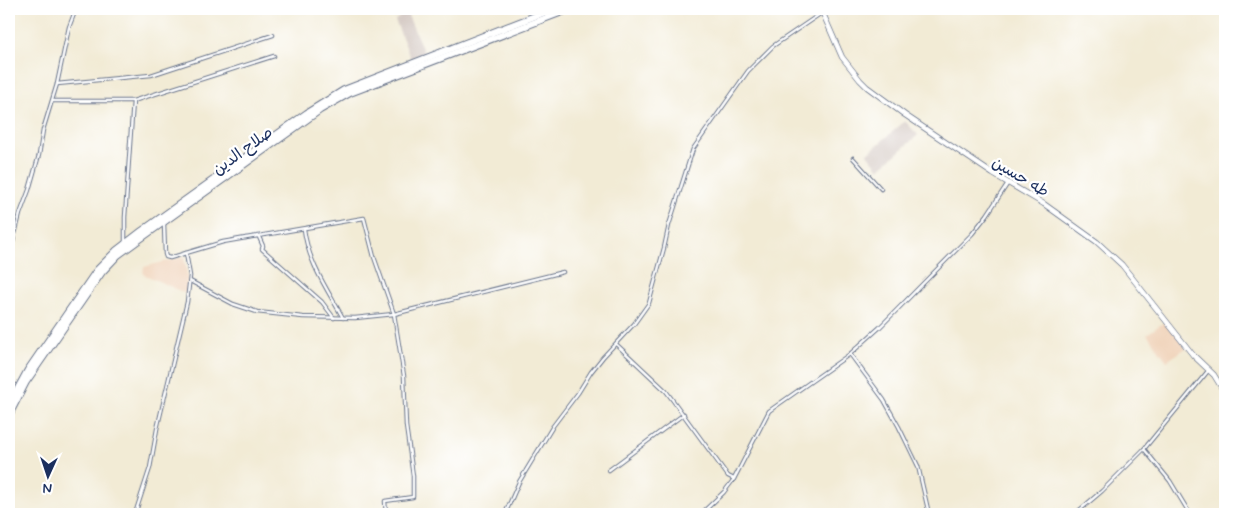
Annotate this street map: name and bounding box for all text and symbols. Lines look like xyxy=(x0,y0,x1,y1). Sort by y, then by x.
street label: صلاح الدين xyxy=(208,122,277,180)
street label: طه حسين xyxy=(988,152,1053,203)
north arrow xyxy=(22,450,72,500)
text: N xyxy=(42,479,53,497)

